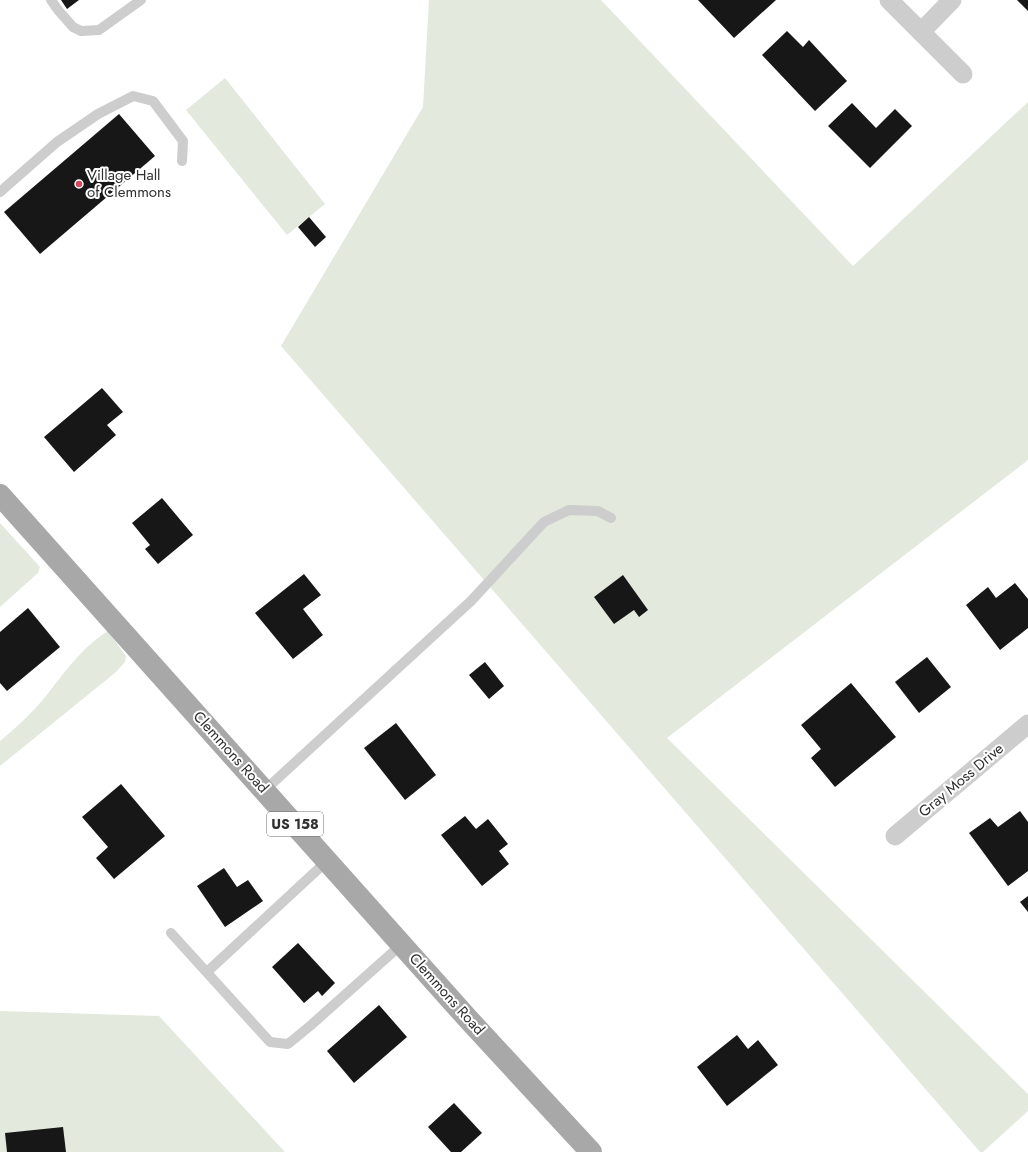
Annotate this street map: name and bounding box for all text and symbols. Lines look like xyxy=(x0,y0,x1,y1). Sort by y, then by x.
place label: Village Hall of Clemmons xyxy=(87,164,171,203)
marker: Village Hall of Clemmons xyxy=(74,179,84,189)
street label: Clemmons Road xyxy=(188,706,274,798)
street label: Gray Moss Drive xyxy=(914,738,1009,822)
road number: US 158 xyxy=(267,812,323,836)
street label: Clemmons Road xyxy=(404,948,490,1040)

